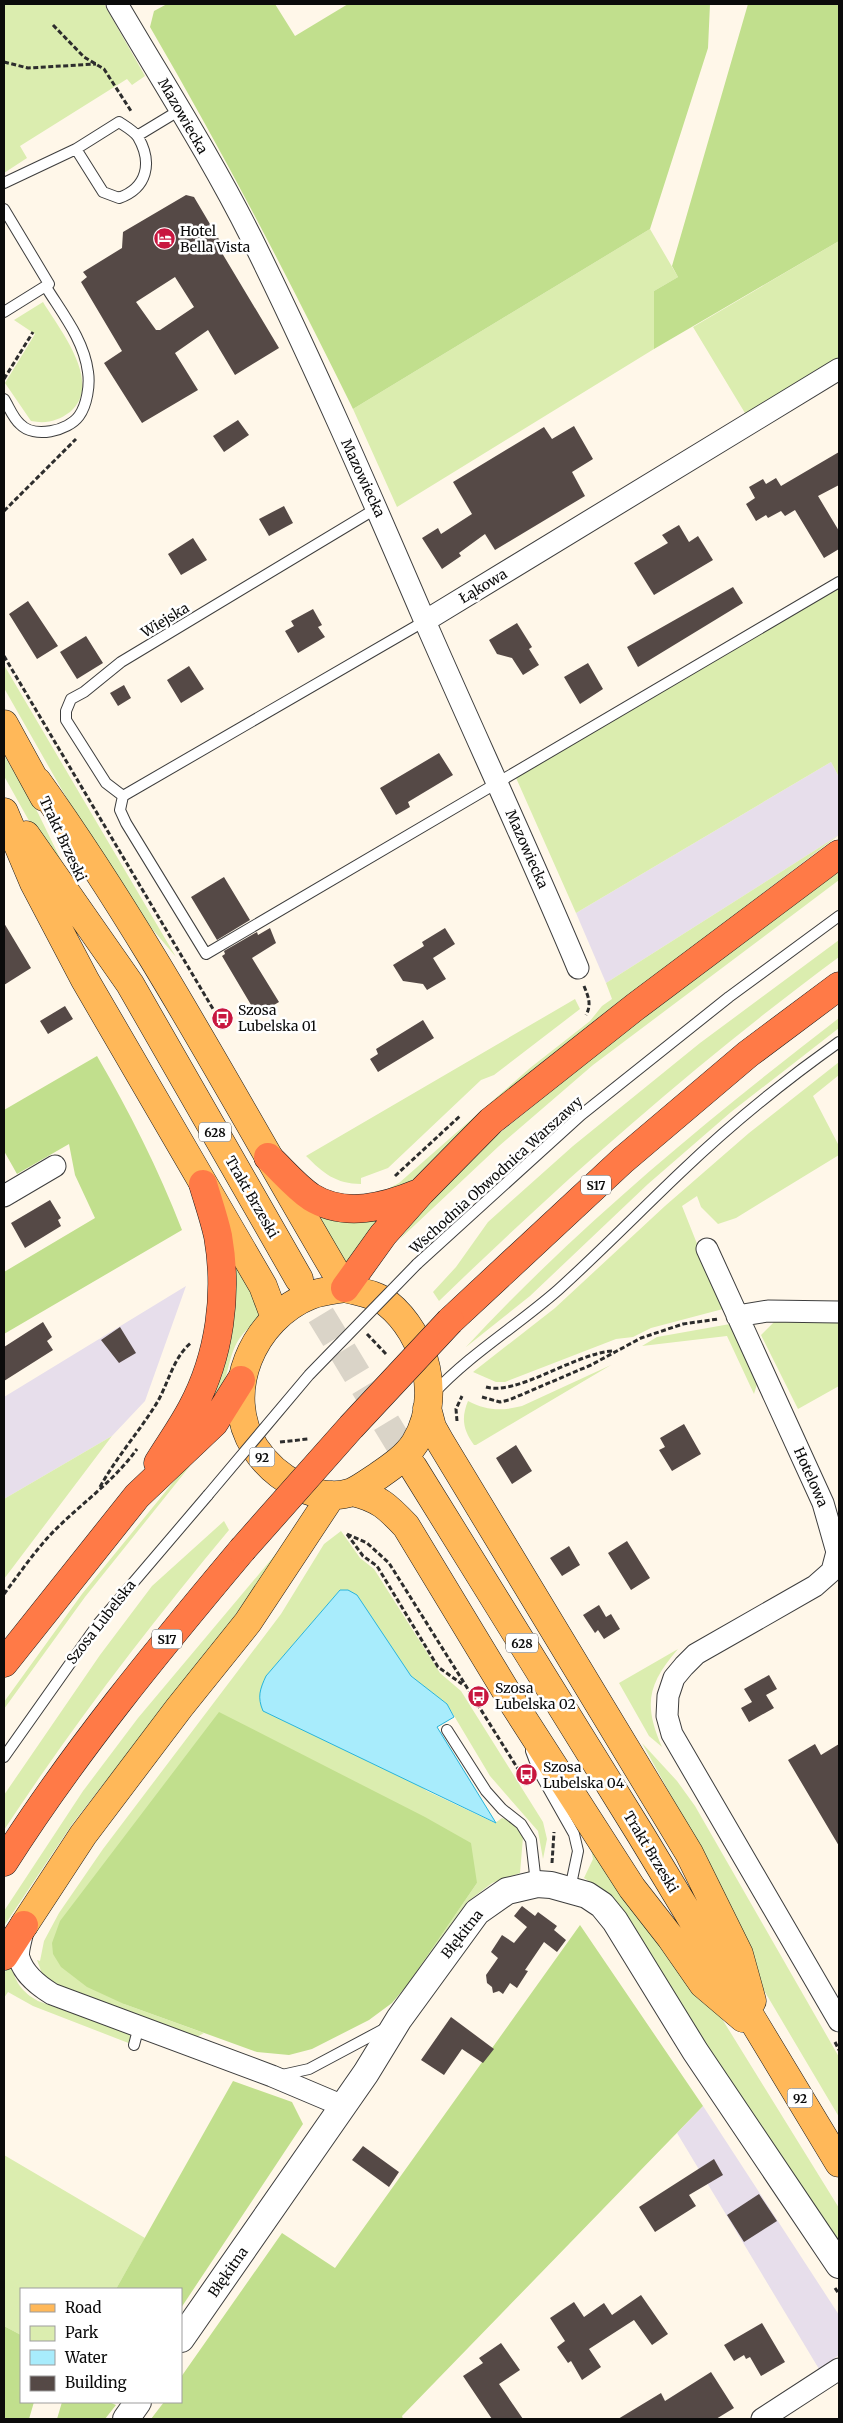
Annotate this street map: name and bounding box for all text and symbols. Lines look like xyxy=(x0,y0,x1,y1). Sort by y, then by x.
street label: Mazowiecka xyxy=(154,75,212,157)
place label: Hotel Bella Vista xyxy=(180,222,251,256)
hotel icon: Hotel Bella Vista xyxy=(152,227,176,251)
street label: Mazowiecka xyxy=(337,436,389,520)
street label: Łąkowa xyxy=(456,564,511,607)
street label: Wiejska xyxy=(137,598,193,642)
street label: Trakt Brzeski xyxy=(35,794,91,885)
street label: Mazowiecka xyxy=(502,807,553,892)
place label: Szosa Lubelska 01 xyxy=(238,1001,317,1035)
bus stop icon: Szosa Lubelska 01 xyxy=(210,1006,234,1030)
street label: Wschodnia Obwodnica Warszawy xyxy=(405,1092,587,1258)
road number: 628 xyxy=(199,1122,231,1142)
street label: Trakt Brzeski xyxy=(221,1153,283,1242)
road number: S17 xyxy=(581,1176,611,1194)
street label: Hotelowa xyxy=(790,1444,832,1510)
road number: 92 xyxy=(250,1448,274,1466)
street label: Szosa Lubelska xyxy=(62,1576,140,1668)
road number: S17 xyxy=(152,1630,182,1648)
road number: 628 xyxy=(506,1634,538,1652)
place label: Szosa Lubelska 02 xyxy=(495,1679,576,1713)
bus stop icon: Szosa Lubelska 02 xyxy=(467,1684,491,1708)
place label: Szosa Lubelska 04 xyxy=(543,1758,625,1792)
bus stop icon: Szosa Lubelska 04 xyxy=(515,1763,539,1787)
street label: Trakt Brzeski xyxy=(620,1808,683,1896)
street label: Błękitna xyxy=(437,1906,487,1962)
road number: 92 xyxy=(788,2088,812,2108)
street label: Błękitna xyxy=(204,2243,252,2301)
legend xyxy=(20,2288,182,2403)
text: Road xyxy=(65,2298,101,2317)
text: Park xyxy=(65,2323,99,2342)
text: Water xyxy=(64,2348,108,2367)
text: Building xyxy=(65,2373,127,2392)

